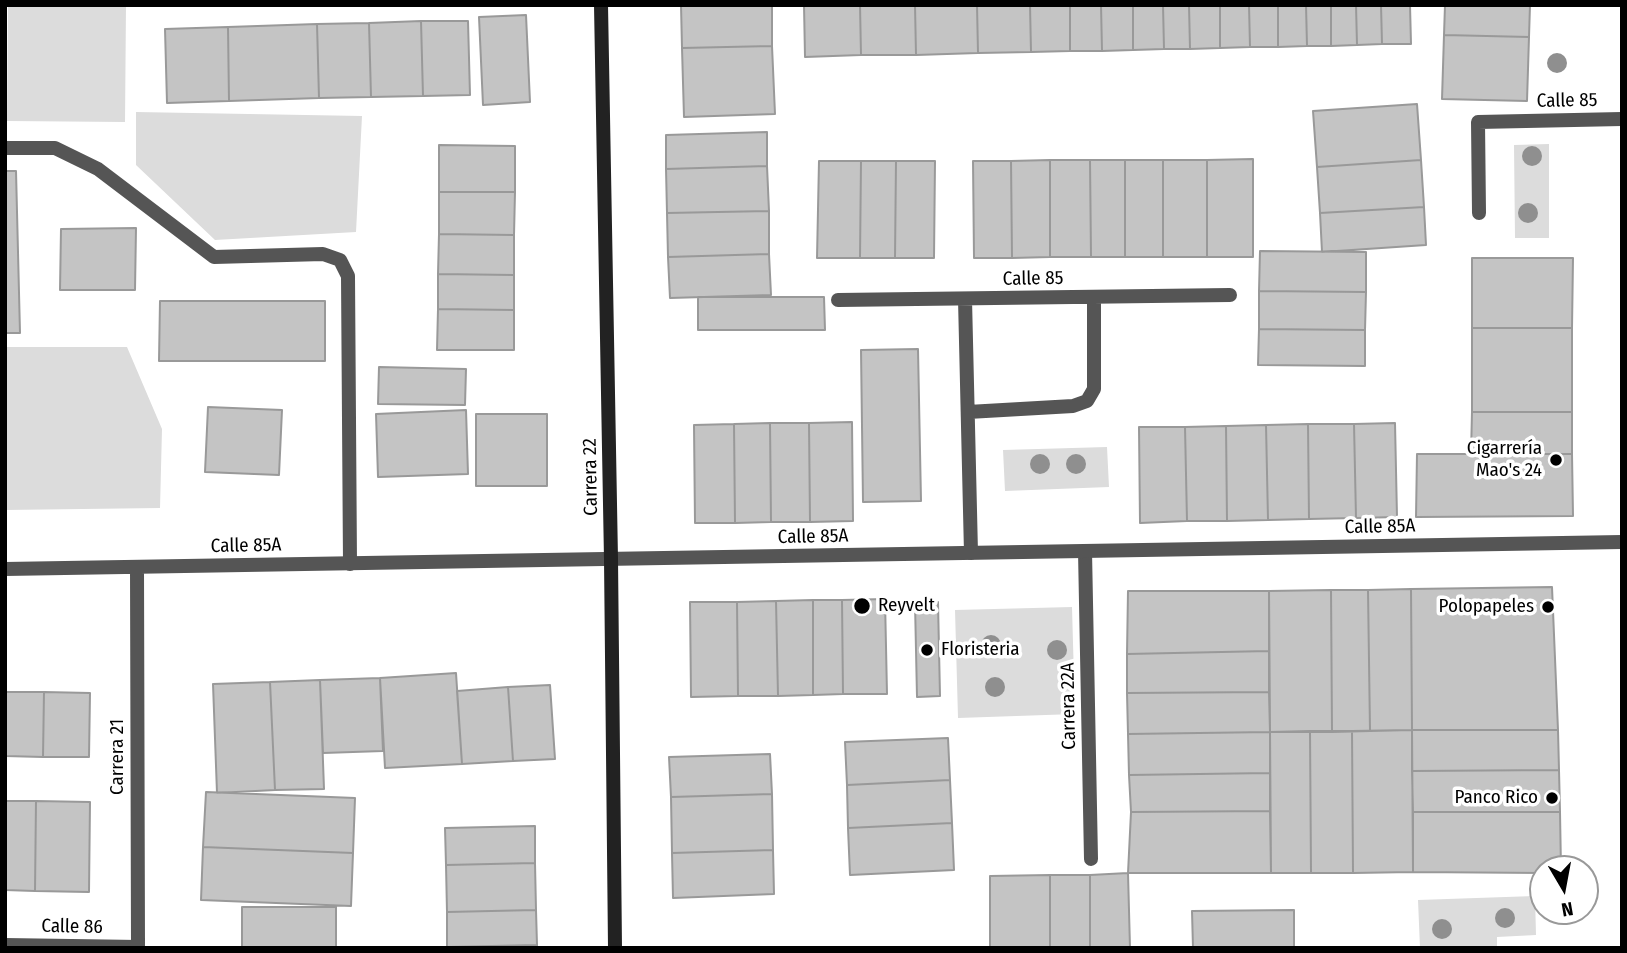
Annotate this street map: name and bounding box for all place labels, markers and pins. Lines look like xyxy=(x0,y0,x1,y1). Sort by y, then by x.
place label: Cigarrería Mao's 24 xyxy=(1467,438,1542,482)
marker: Cigarrería Mao's 24 xyxy=(1548,452,1564,468)
place label: Reyvelt xyxy=(878,595,935,617)
marker: Reyvelt xyxy=(852,596,872,616)
place label: Polopapeles xyxy=(1439,596,1534,618)
marker: Polopapeles xyxy=(1540,599,1556,615)
place label: Floristeria xyxy=(941,639,1020,661)
marker: Floristeria xyxy=(919,642,935,658)
place label: Panco Rico xyxy=(1455,787,1538,809)
marker: Panco Rico xyxy=(1544,790,1560,806)

